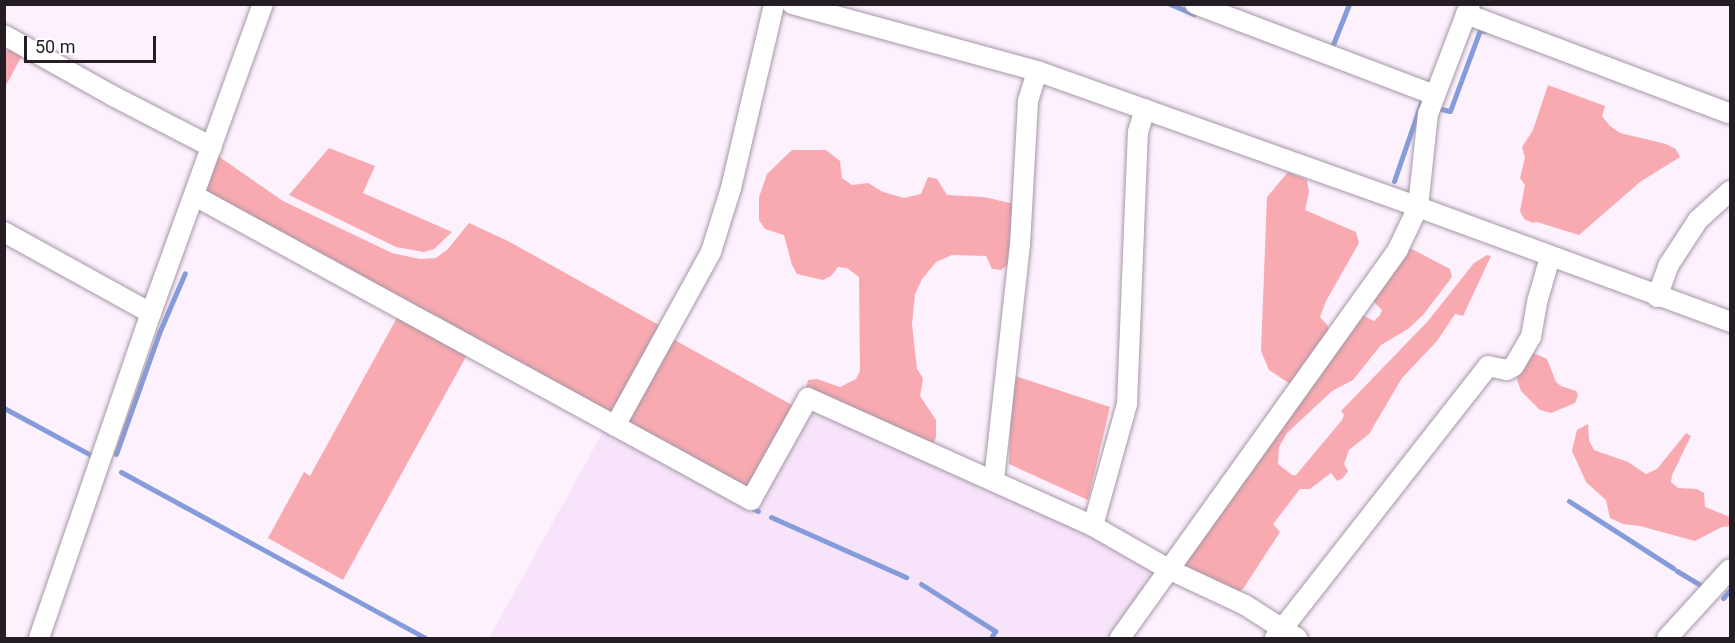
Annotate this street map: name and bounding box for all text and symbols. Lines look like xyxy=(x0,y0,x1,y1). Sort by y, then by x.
scale bar xyxy=(27,24,159,62)
text: 50 m xyxy=(35,36,75,57)

